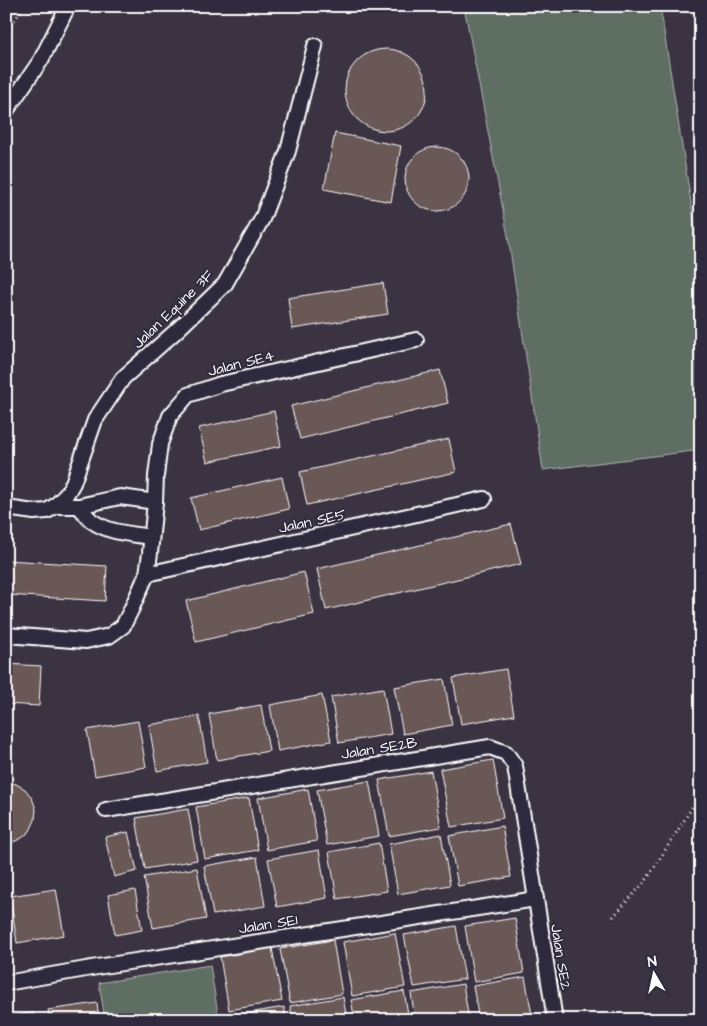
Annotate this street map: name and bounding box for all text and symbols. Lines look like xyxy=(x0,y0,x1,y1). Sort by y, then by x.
street label: Jalan Equine 3F xyxy=(128,265,219,353)
street label: Jalan SE4 xyxy=(206,345,277,382)
street label: Jalan SE5 xyxy=(277,504,348,539)
street label: Jalan SE2B xyxy=(339,732,419,765)
street label: Jalan SE1 xyxy=(237,909,299,940)
street label: Jalan SE2 xyxy=(545,923,576,992)
north arrow xyxy=(630,948,680,998)
text: N xyxy=(646,952,658,973)

